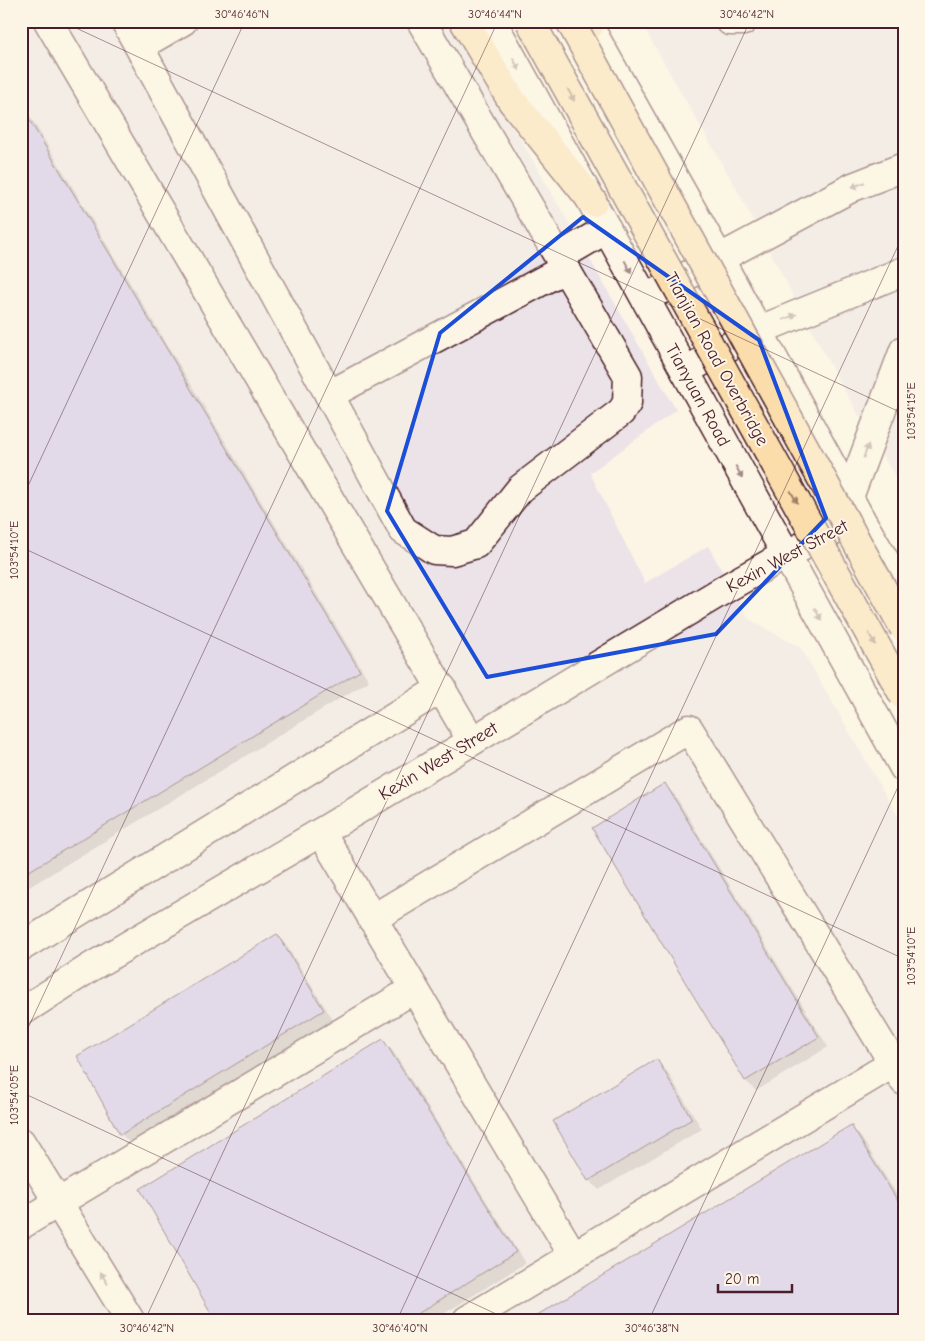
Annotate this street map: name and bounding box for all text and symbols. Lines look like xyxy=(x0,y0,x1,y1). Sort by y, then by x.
text: 30°46'46"N xyxy=(215,7,269,21)
text: 30°46'44"N xyxy=(468,7,522,21)
text: 30°46'42"N xyxy=(720,7,774,21)
one-way arrow xyxy=(512,57,521,70)
one-way arrow xyxy=(566,88,575,101)
one-way arrow xyxy=(850,181,865,189)
one-way arrow xyxy=(624,260,632,275)
street label: Tianjian Road Overbridge xyxy=(660,269,773,450)
one-way arrow xyxy=(783,313,797,321)
street label: Tianyuan Road xyxy=(661,340,734,450)
text: 103°54'15"E xyxy=(904,382,918,440)
one-way arrow xyxy=(862,443,870,458)
one-way arrow xyxy=(735,465,744,478)
one-way arrow xyxy=(789,490,798,504)
street label: Kexin West Street xyxy=(723,515,852,597)
text: 103°54'10"E xyxy=(7,521,21,579)
one-way arrow xyxy=(813,607,822,621)
one-way arrow xyxy=(868,632,877,646)
street label: Kexin West Street xyxy=(375,717,502,805)
text: 103°54'10"E xyxy=(904,927,918,985)
text: 103°54'05"E xyxy=(7,1065,21,1125)
scale bar xyxy=(718,1261,791,1293)
text: 20 m xyxy=(725,1270,759,1288)
one-way arrow xyxy=(100,1272,109,1285)
text: 30°46'42"N xyxy=(120,1321,174,1335)
text: 30°46'40"N xyxy=(372,1321,428,1335)
text: 30°46'38"N xyxy=(625,1321,679,1335)

